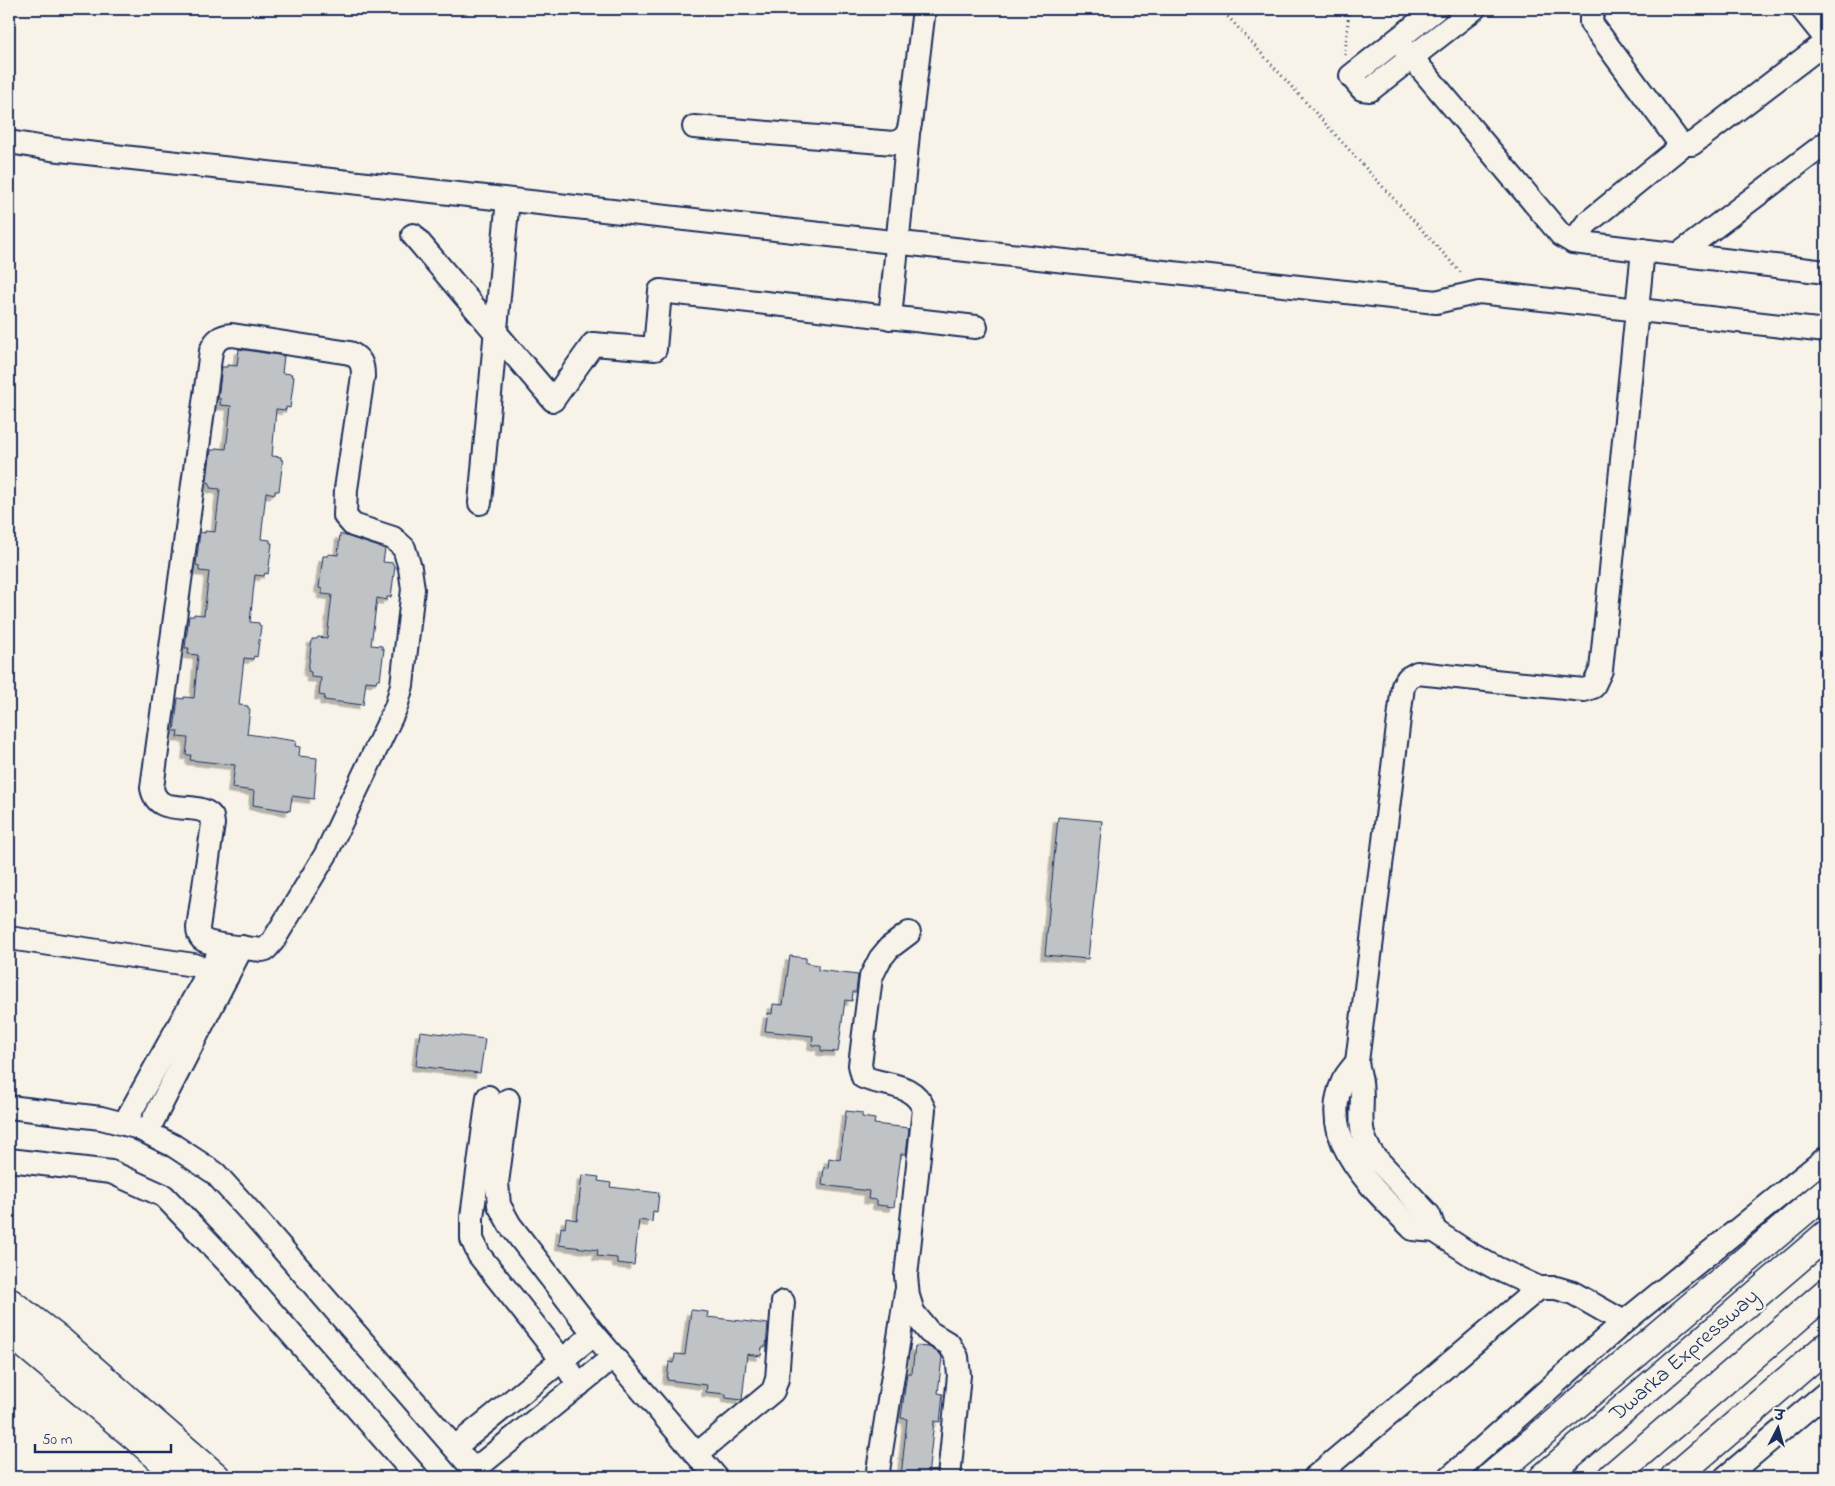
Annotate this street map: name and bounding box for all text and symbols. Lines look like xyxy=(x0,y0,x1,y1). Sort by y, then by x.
street label: Dwarka Expressway xyxy=(1602,1282,1768,1432)
north arrow xyxy=(1752,1404,1802,1454)
text: उ xyxy=(1771,1405,1787,1428)
scale bar xyxy=(35,1421,171,1453)
text: 50 m xyxy=(42,1429,73,1451)

